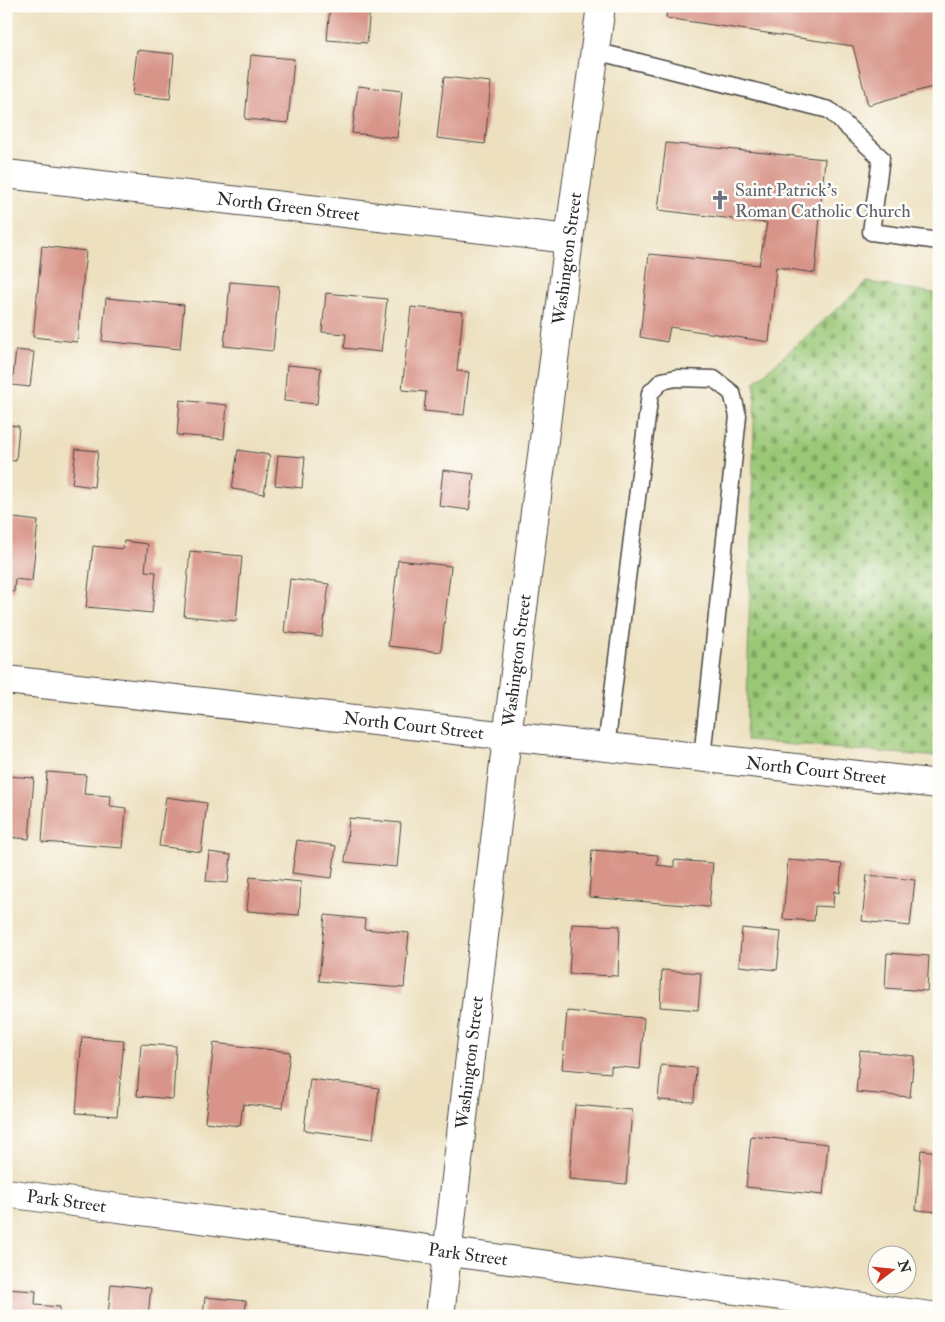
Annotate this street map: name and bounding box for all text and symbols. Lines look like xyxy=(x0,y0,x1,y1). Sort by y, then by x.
place label: Saint Patrick's Roman Catholic Church xyxy=(735,179,911,223)
street label: North Green Street xyxy=(215,187,361,227)
church icon: Saint Patrick's Roman Catholic Church xyxy=(709,189,731,211)
street label: Washington Street xyxy=(547,191,587,327)
street label: Washington Street xyxy=(497,593,537,729)
street label: North Court Street xyxy=(342,707,485,745)
street label: North Court Street xyxy=(745,752,888,790)
street label: Washington Street xyxy=(451,995,489,1131)
street label: Park Street xyxy=(25,1185,108,1218)
street label: Park Street xyxy=(427,1238,509,1272)
north arrow xyxy=(868,1244,918,1294)
text: N xyxy=(894,1257,914,1275)

